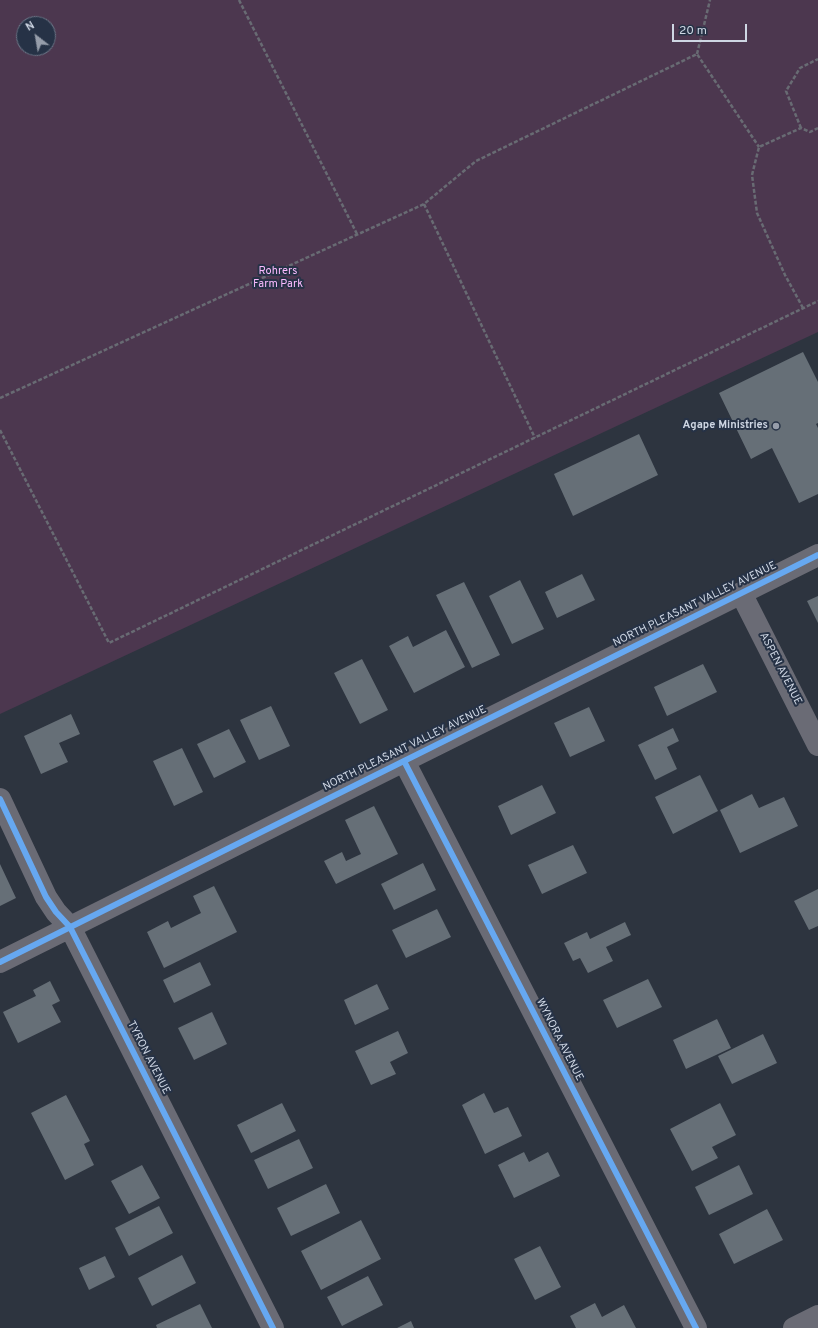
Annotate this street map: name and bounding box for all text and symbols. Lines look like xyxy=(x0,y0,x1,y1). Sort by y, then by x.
north arrow xyxy=(16,16,56,56)
scale bar xyxy=(674,16,749,42)
text: N xyxy=(23,19,37,35)
text: 20 m xyxy=(679,23,707,39)
park label: Rohrers Farm Park xyxy=(253,265,303,291)
place label: Agape Ministries xyxy=(683,419,768,433)
marker: Agape Ministries xyxy=(771,421,781,431)
street label: NORTH PLEASANT VALLEY AVENUE xyxy=(611,560,779,650)
street label: ASPEN AVENUE xyxy=(756,631,804,707)
street label: NORTH PLEASANT VALLEY AVENUE xyxy=(321,704,489,794)
street label: WYNORA AVENUE xyxy=(533,997,585,1083)
street label: TYRON AVENUE xyxy=(124,1019,172,1097)

